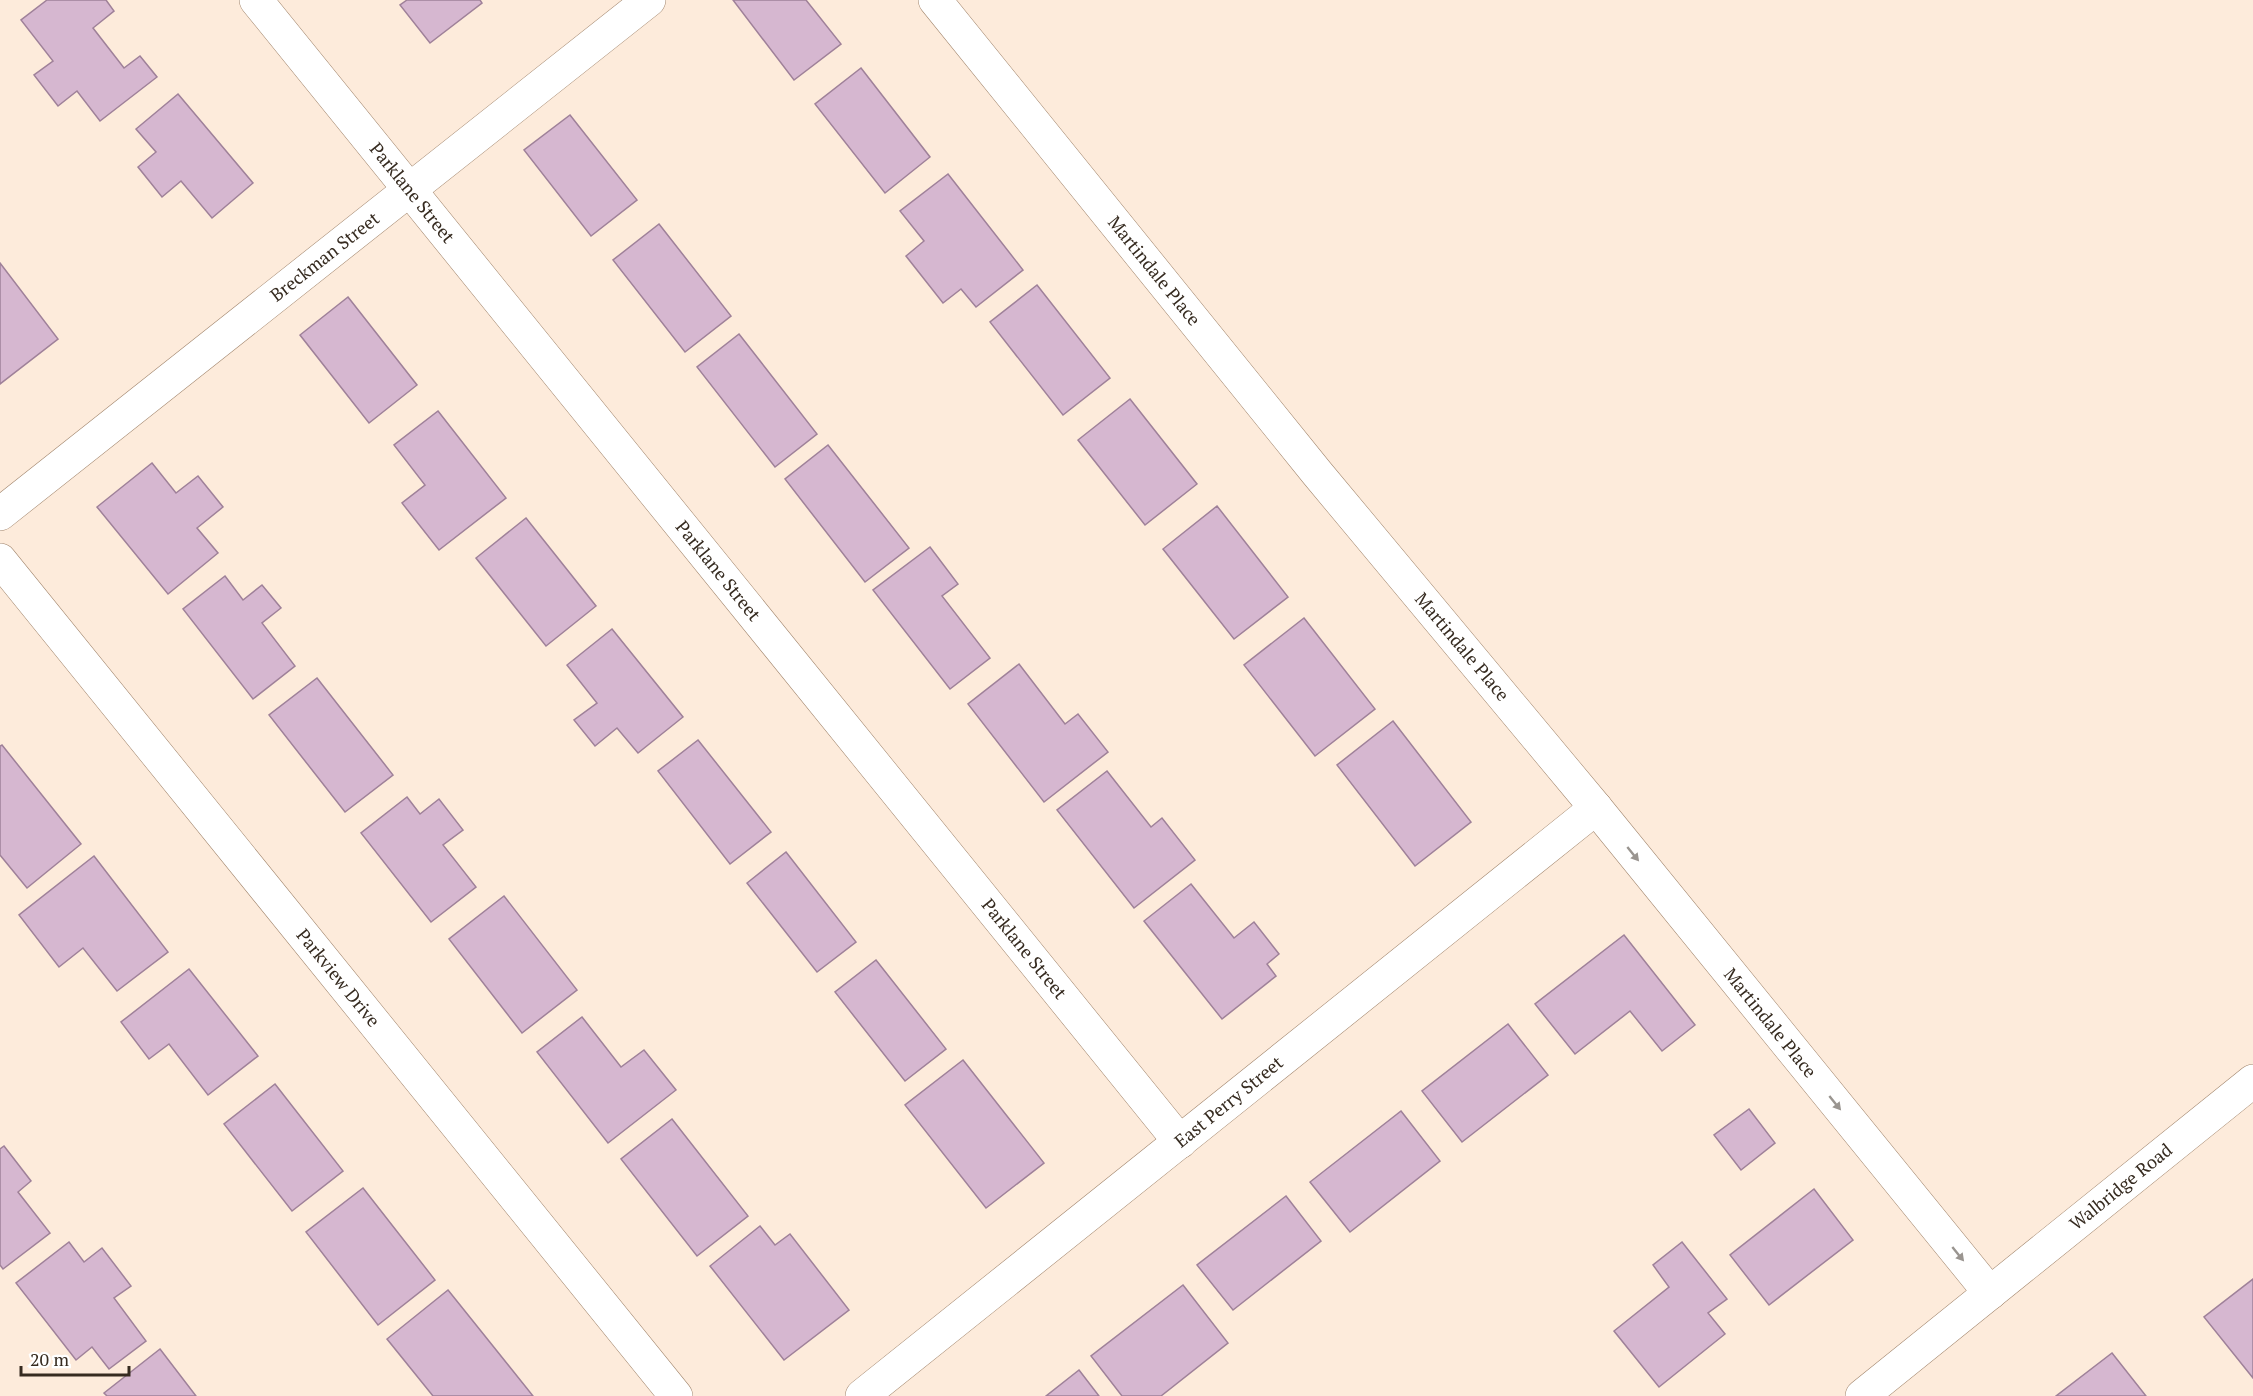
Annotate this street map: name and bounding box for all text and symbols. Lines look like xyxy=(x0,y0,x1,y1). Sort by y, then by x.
street label: Parklane Street xyxy=(365,137,461,248)
street label: Breckman Street xyxy=(265,206,384,306)
street label: Martindale Place xyxy=(1103,210,1206,330)
street label: Parklane Street xyxy=(671,515,767,626)
street label: Martindale Place xyxy=(1410,587,1515,706)
one-way arrow xyxy=(1626,846,1638,861)
street label: Parklane Street xyxy=(977,893,1073,1004)
street label: Parkview Drive xyxy=(292,923,386,1032)
street label: Martindale Place xyxy=(1719,962,1822,1082)
street label: East Perry Street xyxy=(1169,1050,1288,1152)
one-way arrow xyxy=(1829,1095,1842,1111)
street label: Walbridge Road xyxy=(2064,1137,2177,1235)
one-way arrow xyxy=(1951,1246,1964,1261)
scale bar xyxy=(21,1339,129,1377)
text: 20 m xyxy=(30,1347,70,1371)

